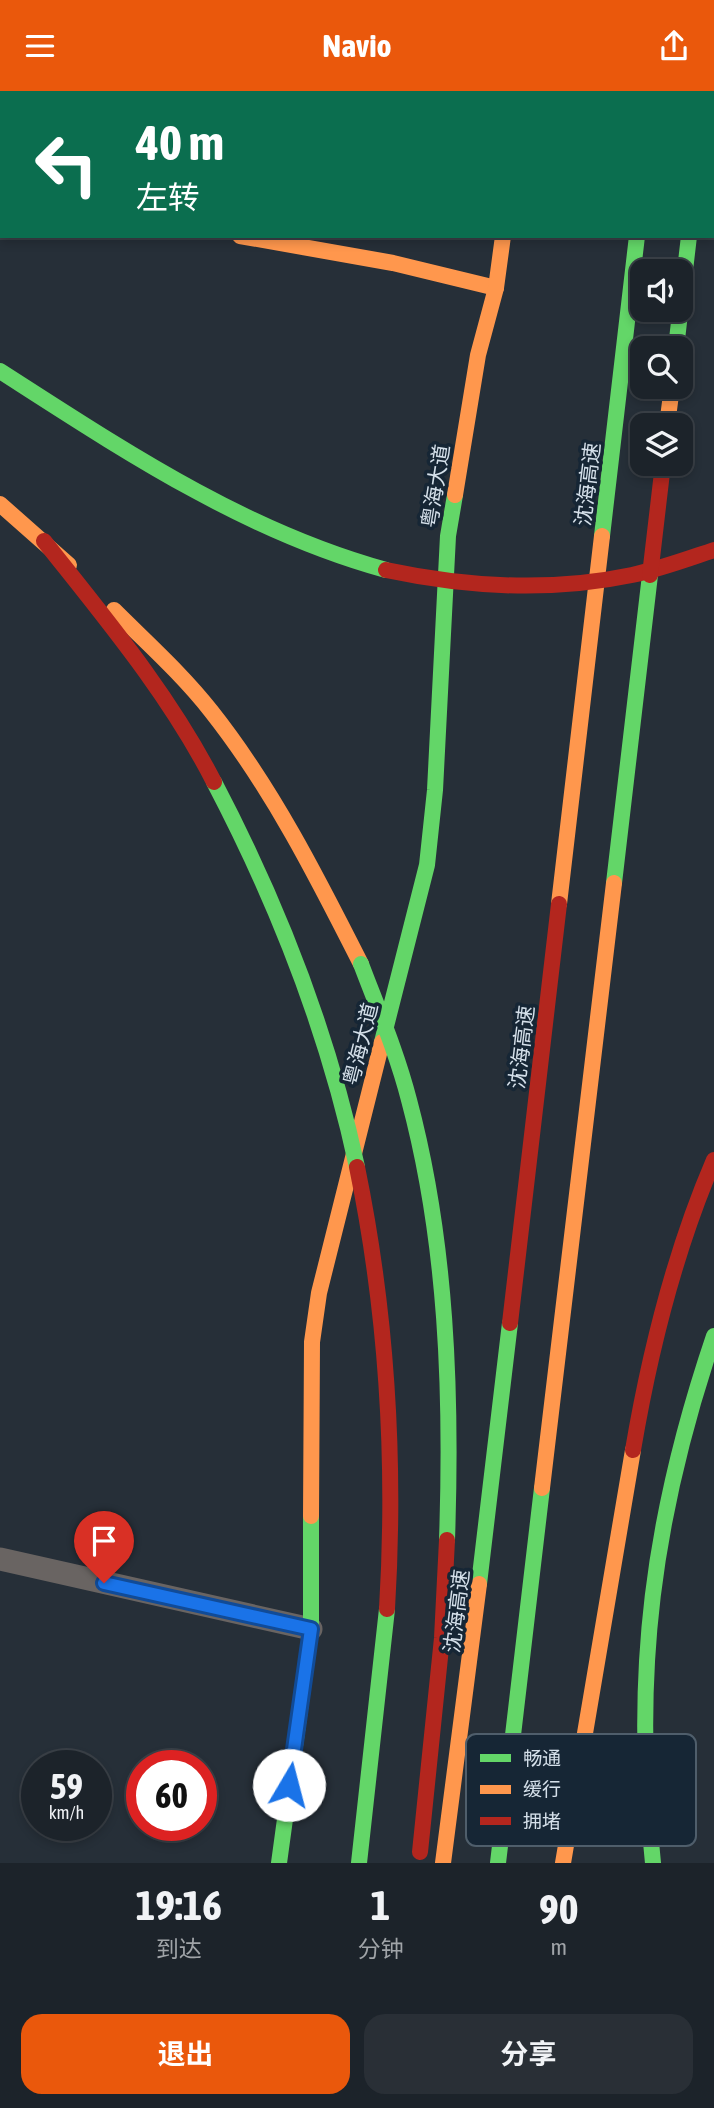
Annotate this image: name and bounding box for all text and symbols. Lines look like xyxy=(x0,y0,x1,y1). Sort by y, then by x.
icon: menu xyxy=(21,27,59,65)
text: Navio xyxy=(322,27,392,64)
icon: share xyxy=(655,27,693,65)
text: 40 m xyxy=(136,114,224,170)
icon: left xyxy=(21,119,112,210)
text: 左转 xyxy=(136,179,200,216)
map controls xyxy=(630,259,693,476)
button: sound xyxy=(630,259,693,322)
button: search xyxy=(630,336,693,399)
button: layers xyxy=(630,413,693,476)
street label: 沈海高速 xyxy=(570,441,604,527)
street label: 粤海大道 xyxy=(417,443,453,529)
street label: 粤海大道 xyxy=(338,1000,382,1088)
street label: 沈海高速 xyxy=(504,1004,538,1090)
pin xyxy=(74,1511,134,1583)
icon: arrive xyxy=(85,1522,123,1560)
street label: 沈海高速 xyxy=(439,1568,473,1654)
legend xyxy=(466,1734,696,1846)
text: 畅通 xyxy=(523,1747,561,1769)
position arrow xyxy=(252,1748,326,1822)
speed limit sign: 60 xyxy=(126,1750,217,1841)
text: 59 xyxy=(50,1766,83,1806)
text: 缓行 xyxy=(523,1778,561,1800)
text: km/h xyxy=(49,1802,84,1823)
text: 拥堵 xyxy=(523,1810,561,1832)
text: 19:16 xyxy=(136,1881,222,1929)
text: 1 xyxy=(371,1881,390,1929)
text: 90 xyxy=(539,1885,578,1933)
text: m xyxy=(550,1934,567,1960)
text: 到达 xyxy=(156,1936,202,1962)
text: 分钟 xyxy=(357,1936,403,1962)
button: 退出 xyxy=(21,2014,350,2094)
button: 分享 xyxy=(364,2014,693,2094)

